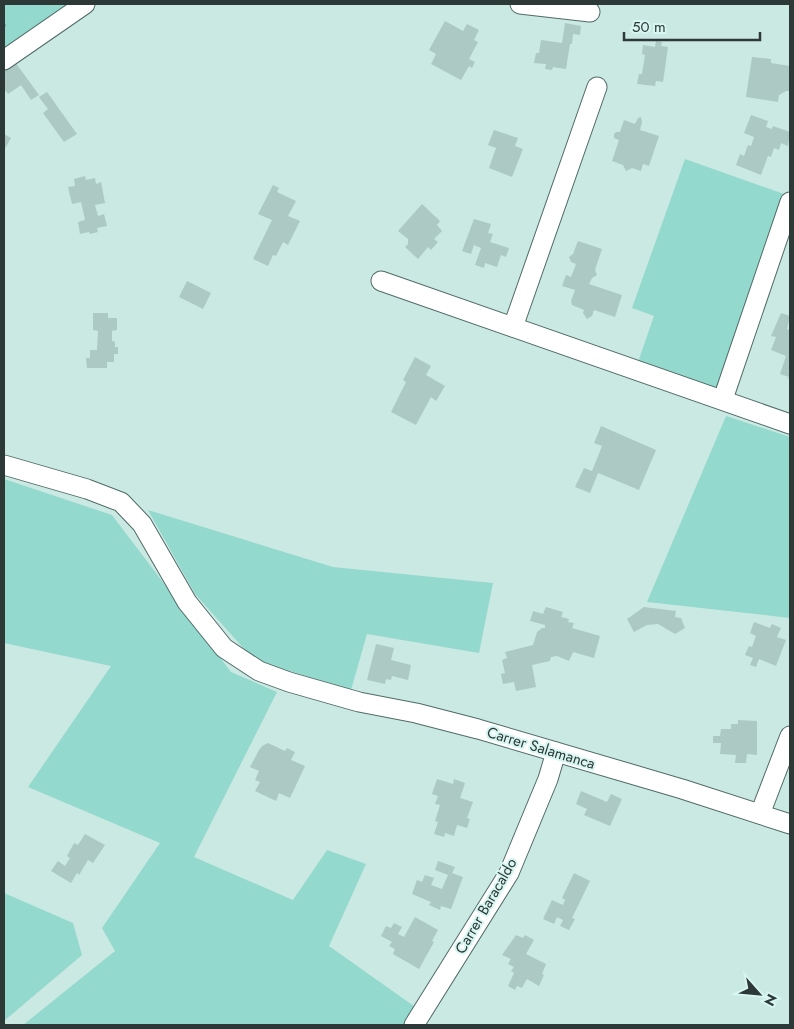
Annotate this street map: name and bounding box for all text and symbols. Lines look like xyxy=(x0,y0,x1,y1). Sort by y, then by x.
scale bar xyxy=(624,10,760,42)
text: 50 m xyxy=(632,16,666,38)
street label: Carrer Salamanca xyxy=(484,721,598,775)
street label: Carrer Baracaldo xyxy=(450,854,522,958)
north arrow xyxy=(734,969,784,1019)
text: N xyxy=(759,990,782,1009)

